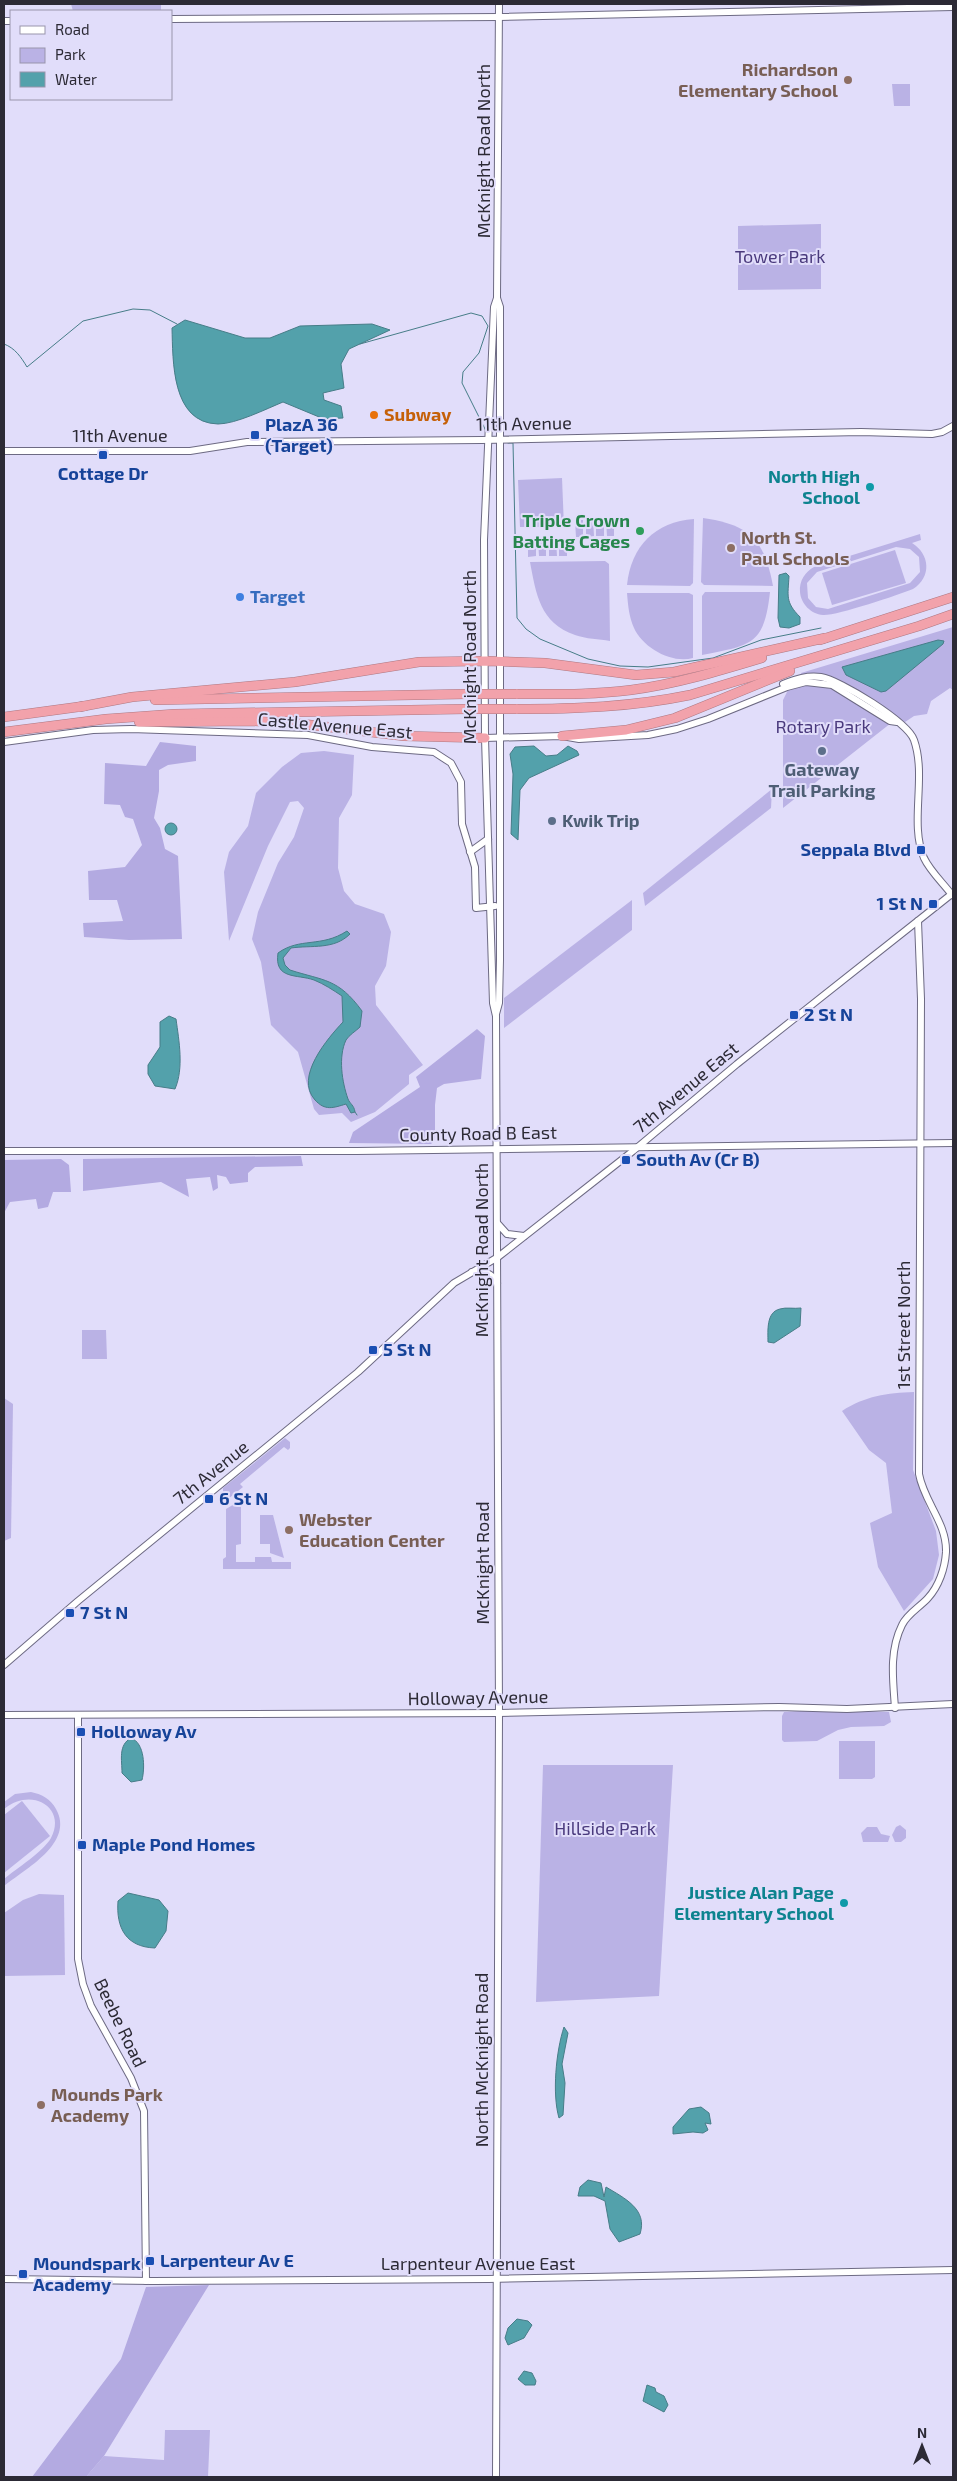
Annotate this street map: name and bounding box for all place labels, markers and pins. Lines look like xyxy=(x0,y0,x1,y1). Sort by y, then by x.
place label: Richardson Elementary School xyxy=(678,58,838,101)
marker: Richardson Elementary School xyxy=(842,74,854,86)
place label: Subway xyxy=(384,403,452,425)
marker: Subway xyxy=(368,409,380,421)
place label: PlazA 36 (Target) xyxy=(265,413,338,456)
marker: PlazA 36 (Target) xyxy=(249,429,261,441)
marker: Cottage Dr xyxy=(97,449,109,461)
place label: Cottage Dr xyxy=(58,462,149,484)
place label: North High School xyxy=(768,465,860,508)
marker: North High School xyxy=(864,481,876,493)
place label: Triple Crown Batting Cages xyxy=(512,509,630,552)
marker: Triple Crown Batting Cages xyxy=(634,525,646,537)
place label: North St. Paul Schools xyxy=(741,526,850,569)
marker: North St. Paul Schools xyxy=(725,542,737,554)
place label: Target xyxy=(250,585,306,607)
marker: Target xyxy=(234,591,246,603)
marker: Gateway Trail Parking xyxy=(816,745,828,757)
place label: Gateway Trail Parking xyxy=(768,758,876,801)
place label: Kwik Trip xyxy=(562,809,640,831)
marker: Kwik Trip xyxy=(546,815,558,827)
place label: Seppala Blvd xyxy=(801,838,911,860)
marker: Seppala Blvd xyxy=(915,844,927,856)
place label: 1 St N xyxy=(877,892,923,914)
marker: 1 St N xyxy=(927,898,939,910)
place label: 2 St N xyxy=(804,1003,853,1025)
marker: 2 St N xyxy=(788,1009,800,1021)
place label: South Av (Cr B) xyxy=(636,1148,760,1170)
marker: South Av (Cr B) xyxy=(620,1154,632,1166)
place label: 5 St N xyxy=(383,1338,432,1360)
marker: 5 St N xyxy=(367,1344,379,1356)
place label: 6 St N xyxy=(219,1487,268,1509)
marker: 6 St N xyxy=(203,1493,215,1505)
place label: Webster Education Center xyxy=(299,1508,445,1551)
marker: Webster Education Center xyxy=(283,1524,295,1536)
place label: 7 St N xyxy=(80,1601,128,1623)
marker: 7 St N xyxy=(64,1607,76,1619)
place label: Holloway Av xyxy=(91,1720,197,1742)
marker: Holloway Av xyxy=(75,1726,87,1738)
place label: Maple Pond Homes xyxy=(92,1833,255,1855)
marker: Maple Pond Homes xyxy=(76,1839,88,1851)
place label: Justice Alan Page Elementary School xyxy=(674,1881,834,1924)
marker: Justice Alan Page Elementary School xyxy=(838,1897,850,1909)
place label: Mounds Park Academy xyxy=(51,2083,163,2126)
marker: Mounds Park Academy xyxy=(35,2099,47,2111)
place label: Larpenteur Av E xyxy=(160,2249,294,2271)
place label: Moundspark Academy xyxy=(33,2252,141,2295)
marker: Larpenteur Av E xyxy=(144,2255,156,2267)
marker: Moundspark Academy xyxy=(17,2268,29,2280)

